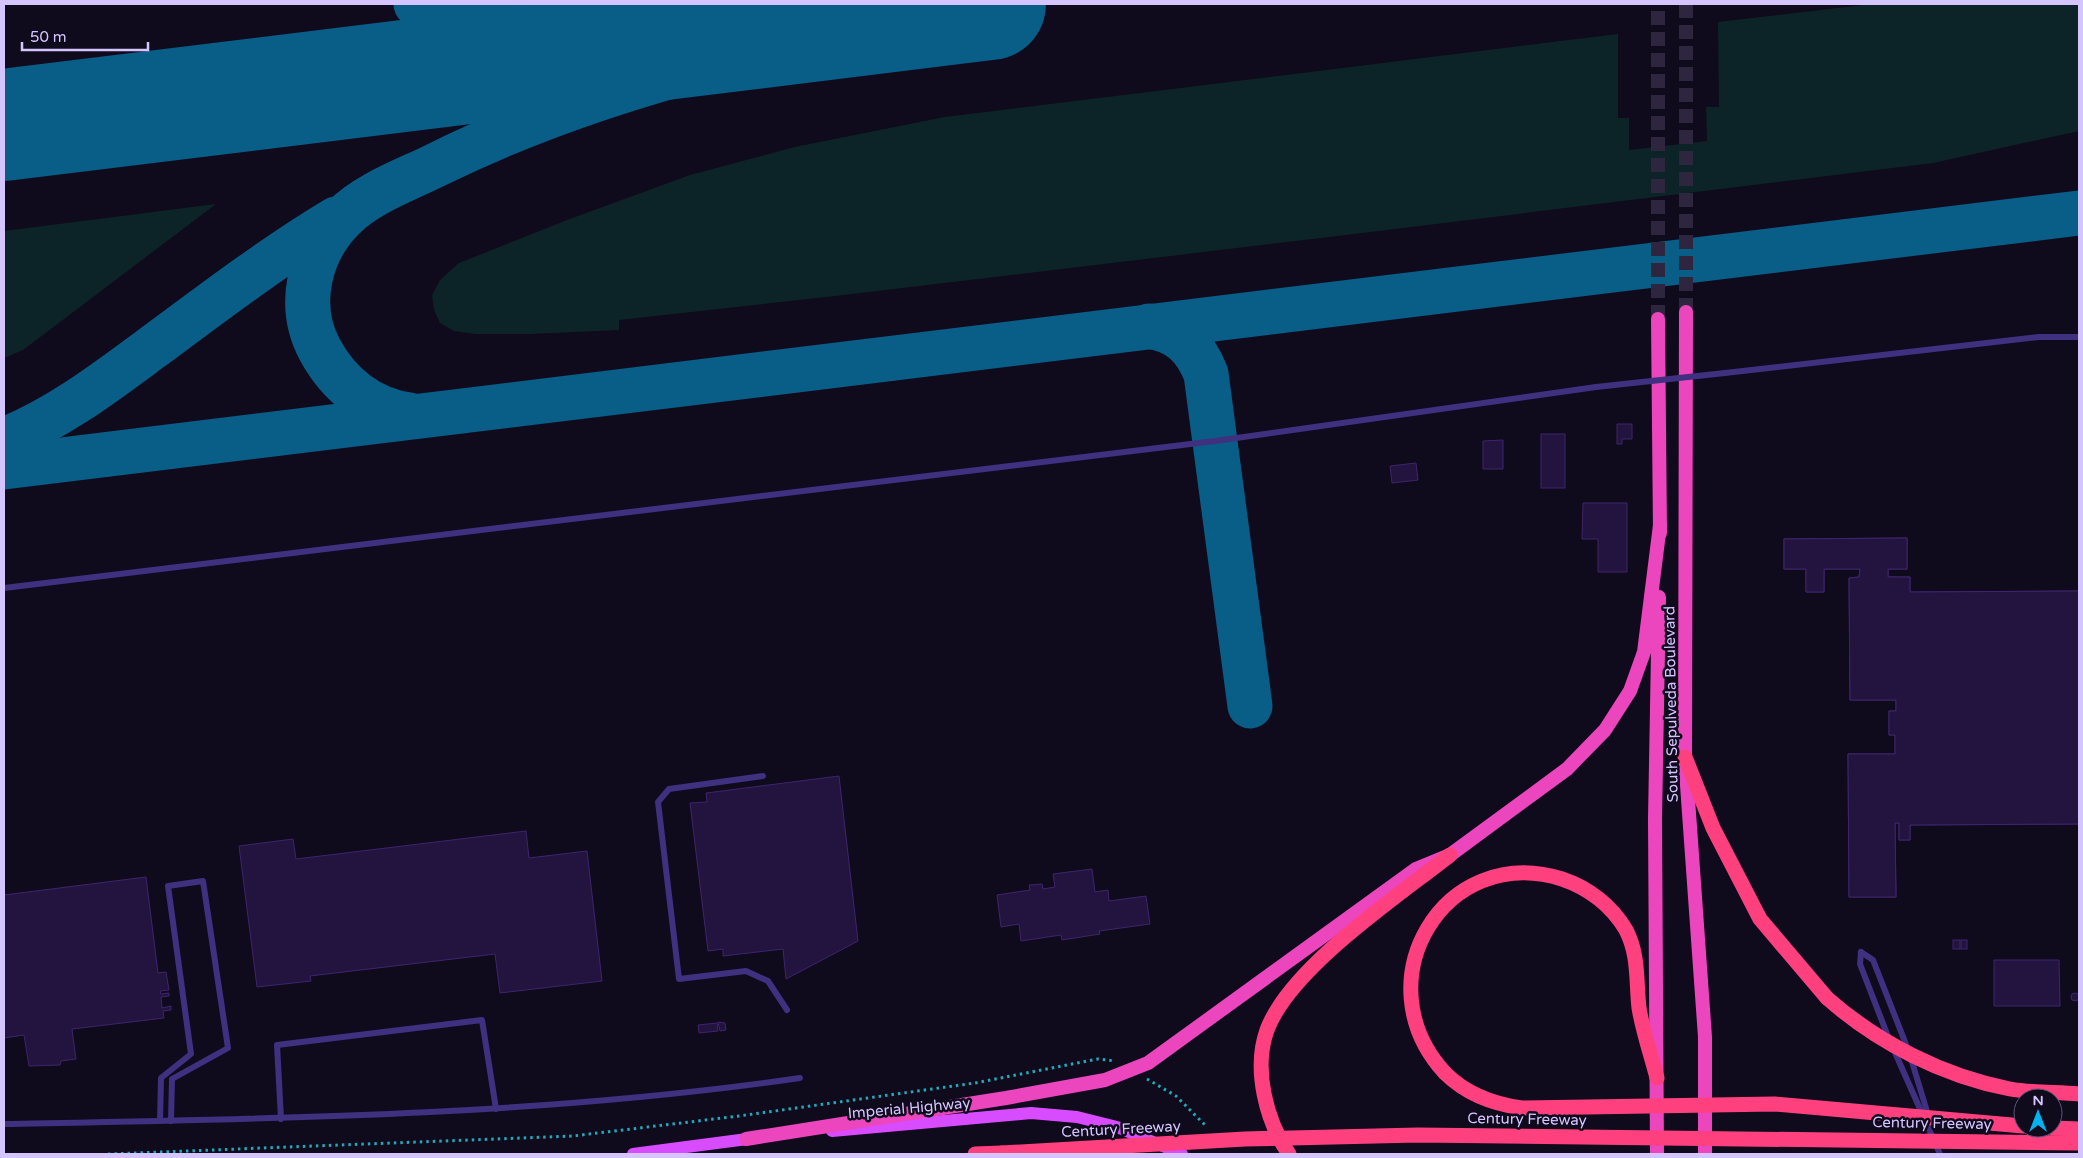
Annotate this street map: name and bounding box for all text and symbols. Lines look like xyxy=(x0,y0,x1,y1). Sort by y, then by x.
scale bar xyxy=(22,20,149,52)
text: 50 m xyxy=(30,28,67,46)
street label: South Sepulveda Boulevard xyxy=(1660,606,1682,802)
north arrow xyxy=(2013,1088,2063,1138)
text: N xyxy=(2032,1092,2044,1109)
street label: Imperial Highway xyxy=(847,1094,971,1122)
street label: Century Freeway xyxy=(1467,1109,1587,1129)
street label: Century Freeway xyxy=(1872,1113,1992,1133)
street label: Century Freeway xyxy=(1061,1117,1181,1141)

